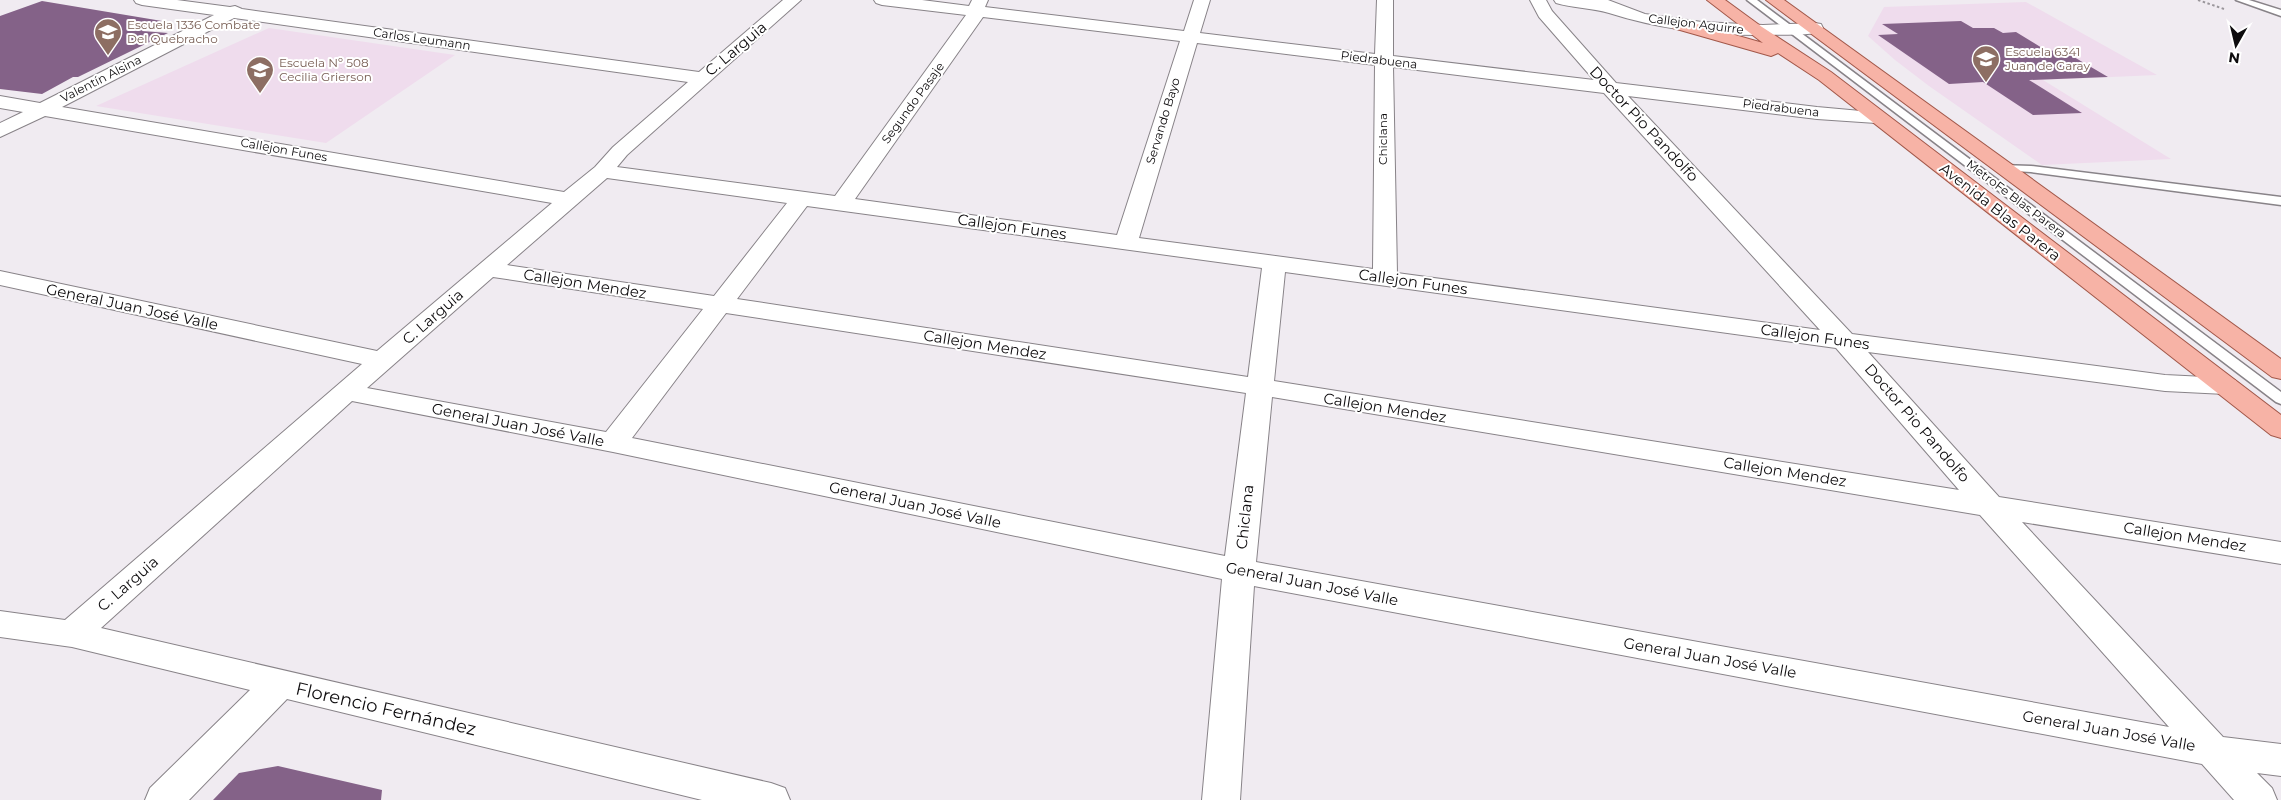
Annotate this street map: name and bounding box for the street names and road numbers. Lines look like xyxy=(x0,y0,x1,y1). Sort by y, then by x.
street label: Callejon Aguirre xyxy=(1648,10,1745,37)
street label: C. Larguia xyxy=(701,17,770,80)
street label: Carlos Leumann xyxy=(372,24,472,53)
street label: Piedrabuena xyxy=(1340,47,1418,72)
street label: Valentín Alsina xyxy=(58,52,144,105)
street label: Segundo Pasaje xyxy=(878,59,947,146)
street label: Doctor Pio Pandolfo xyxy=(1586,62,1703,185)
street label: Servando Bayo xyxy=(1142,76,1183,166)
street label: Piedrabuena xyxy=(1742,95,1820,120)
street label: Chiclana xyxy=(1375,113,1390,165)
street label: Callejon Funes xyxy=(240,134,329,165)
street label: MetroFe Blas Parera xyxy=(1964,156,2069,241)
street label: Avenida Blas Parera xyxy=(1936,158,2065,265)
street label: Callejon Funes xyxy=(956,209,1068,244)
street label: Callejon Mendez xyxy=(522,264,648,303)
street label: Callejon Funes xyxy=(1357,264,1469,299)
street label: General Juan José Valle xyxy=(44,279,220,334)
street label: C. Larguia xyxy=(398,285,467,348)
street label: Callejon Funes xyxy=(1759,319,1871,354)
street label: Callejon Mendez xyxy=(922,325,1048,364)
street label: Doctor Pio Pandolfo xyxy=(1861,359,1974,486)
street label: Callejon Mendez xyxy=(1322,388,1448,427)
street label: General Juan José Valle xyxy=(430,398,606,451)
street label: Callejon Mendez xyxy=(1722,452,1848,491)
street label: General Juan José Valle xyxy=(827,477,1003,532)
street label: Chiclana xyxy=(1232,484,1257,550)
street label: Callejon Mendez xyxy=(2122,517,2248,556)
street label: C. Larguia xyxy=(93,552,162,615)
street label: General Juan José Valle xyxy=(1224,557,1400,610)
street label: General Juan José Valle xyxy=(1622,633,1798,682)
street label: Florencio Fernández xyxy=(294,678,478,740)
street label: General Juan José Valle xyxy=(2021,706,2197,755)

